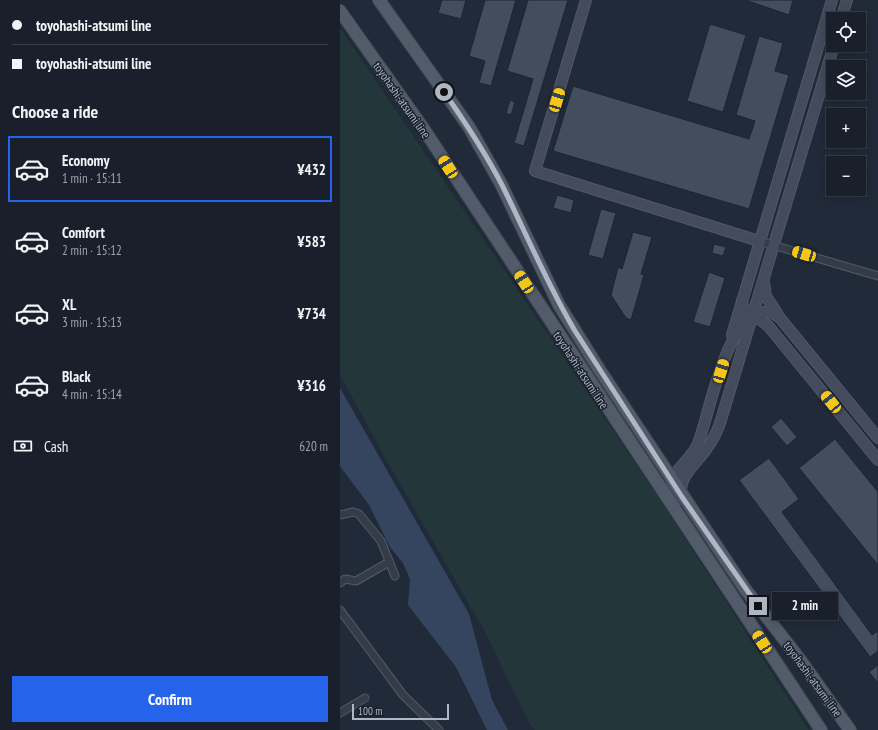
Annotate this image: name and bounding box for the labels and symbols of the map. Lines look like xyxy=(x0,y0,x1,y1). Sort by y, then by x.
street label: toyohashi-atsumi line xyxy=(370,59,434,141)
route start xyxy=(435,83,453,101)
car xyxy=(548,87,566,113)
car xyxy=(436,154,460,180)
car xyxy=(791,245,817,263)
car xyxy=(512,269,536,295)
street label: toyohashi-atsumi line xyxy=(550,328,612,412)
car xyxy=(712,358,730,384)
car xyxy=(819,389,843,415)
callout: 2 min xyxy=(772,592,838,620)
route end xyxy=(749,597,767,615)
car xyxy=(750,629,774,655)
street label: toyohashi-atsumi line xyxy=(781,638,845,720)
scale bar xyxy=(352,702,449,721)

